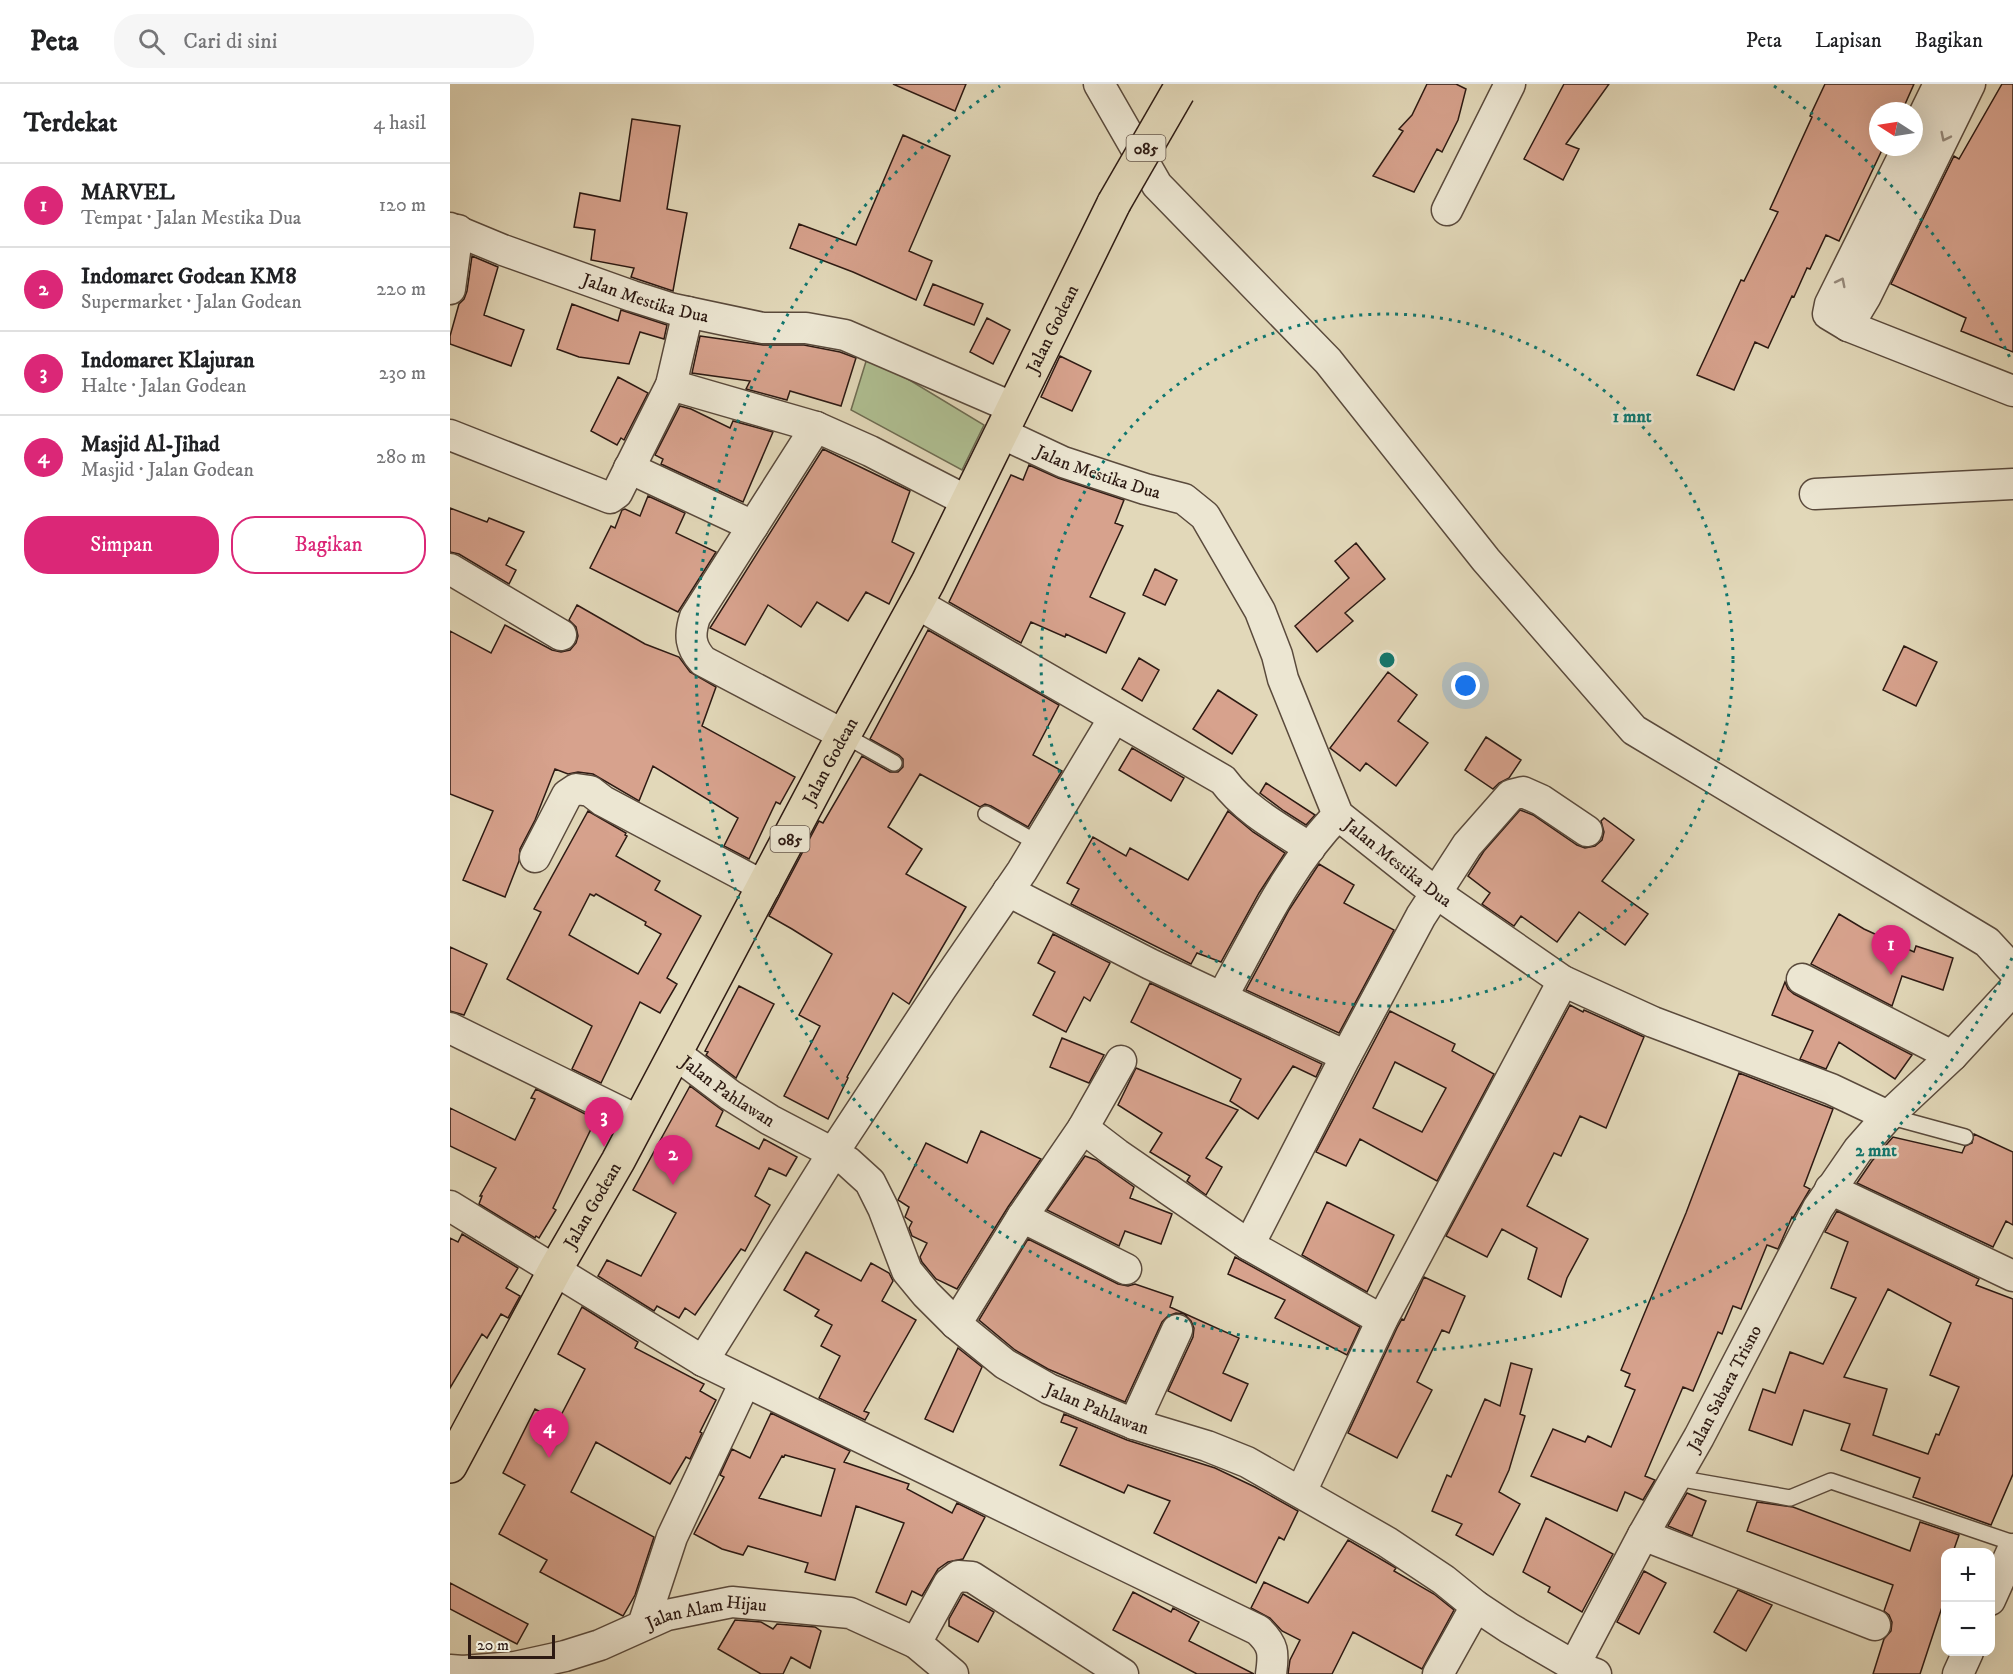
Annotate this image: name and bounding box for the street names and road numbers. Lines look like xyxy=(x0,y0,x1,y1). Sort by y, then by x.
road number: 085 xyxy=(1126,135,1166,161)
street label: Jalan Mestika Dua xyxy=(577,268,711,328)
street label: Jalan Godean xyxy=(1021,281,1084,379)
street label: Jalan Mestika Dua xyxy=(1030,440,1163,505)
street label: Jalan Godean xyxy=(798,714,863,810)
street label: Jalan Mestika Dua xyxy=(1338,813,1456,913)
road number: 085 xyxy=(770,826,810,852)
street label: Jalan Pahlawan xyxy=(674,1050,779,1133)
street label: Jalan Godean xyxy=(559,1158,627,1255)
street label: Jalan Sabara Trisno xyxy=(1682,1321,1767,1457)
street label: Jalan Pahlawan xyxy=(1040,1378,1152,1440)
street label: Jalan Alam Hijau xyxy=(641,1592,768,1636)

